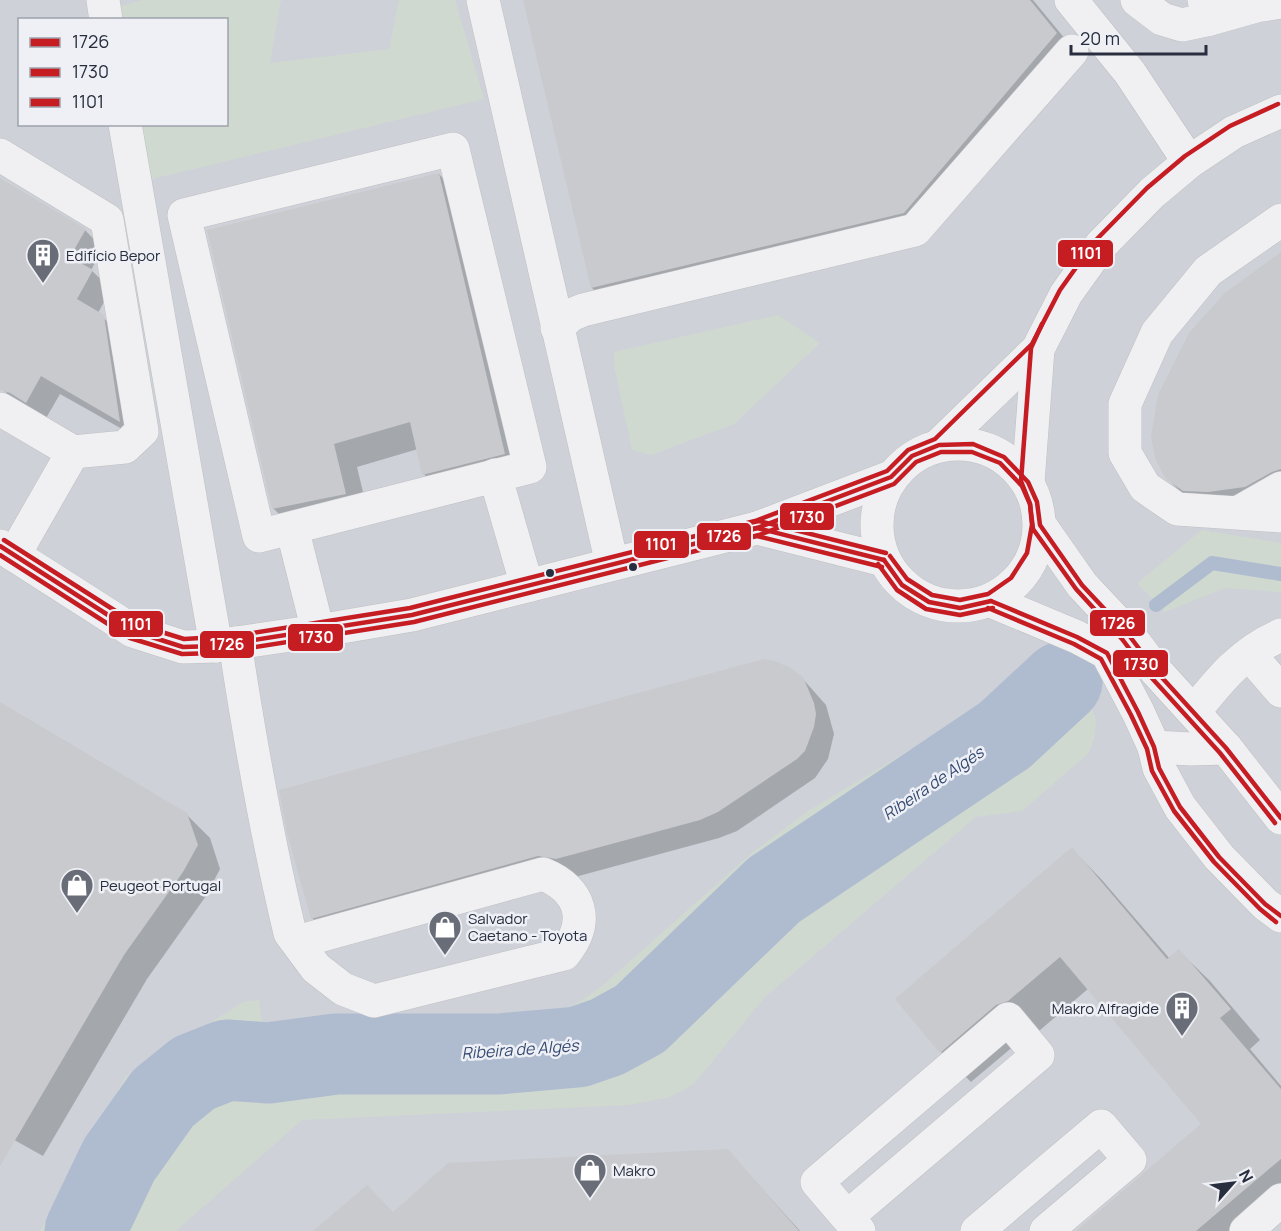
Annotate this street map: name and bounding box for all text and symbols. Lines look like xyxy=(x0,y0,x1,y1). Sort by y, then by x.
legend xyxy=(18,18,228,126)
scale bar xyxy=(1071,18,1206,56)
text: 20 m xyxy=(1080,26,1120,50)
text: 1726 xyxy=(72,29,110,53)
text: 1730 xyxy=(72,59,109,83)
text: 1101 xyxy=(72,89,104,113)
building icon: Edifício Bepor xyxy=(25,237,61,284)
line badge: 1101 xyxy=(1057,239,1114,268)
text: 1101 xyxy=(1070,242,1102,264)
place label: Edifício Bepor xyxy=(66,245,161,266)
line badge: 1730 xyxy=(779,502,835,531)
text: 1730 xyxy=(789,506,825,528)
line badge: 1726 xyxy=(696,522,752,551)
text: 1726 xyxy=(706,525,742,547)
line badge: 1101 xyxy=(633,530,690,559)
text: 1101 xyxy=(645,533,677,555)
unlabelled marker xyxy=(627,561,639,573)
unlabelled marker xyxy=(544,567,556,579)
line badge: 1726 xyxy=(1089,609,1146,637)
line badge: 1101 xyxy=(108,610,164,638)
text: 1726 xyxy=(1100,612,1136,634)
text: 1101 xyxy=(120,613,152,635)
line badge: 1730 xyxy=(287,623,344,652)
text: 1730 xyxy=(298,626,334,648)
line badge: 1726 xyxy=(199,630,255,659)
text: 1726 xyxy=(209,633,245,655)
line badge: 1730 xyxy=(1112,649,1169,678)
text: 1730 xyxy=(1123,653,1159,675)
water label: Ribeira de Algés xyxy=(878,740,989,825)
shop icon: Peugeot Portugal xyxy=(59,867,95,914)
place label: Peugeot Portugal xyxy=(100,875,221,896)
place label: Salvador Caetano - Toyota xyxy=(468,908,587,946)
shop icon: Salvador Caetano - Toyota xyxy=(427,909,463,956)
building icon: Makro Alfragide xyxy=(1164,990,1200,1037)
place label: Makro Alfragide xyxy=(1052,998,1159,1019)
water label: Ribeira de Algés xyxy=(461,1034,581,1064)
shop icon: Makro xyxy=(572,1152,608,1199)
north arrow xyxy=(1203,1153,1263,1213)
place label: Makro xyxy=(613,1160,656,1181)
text: N xyxy=(1234,1166,1259,1186)

